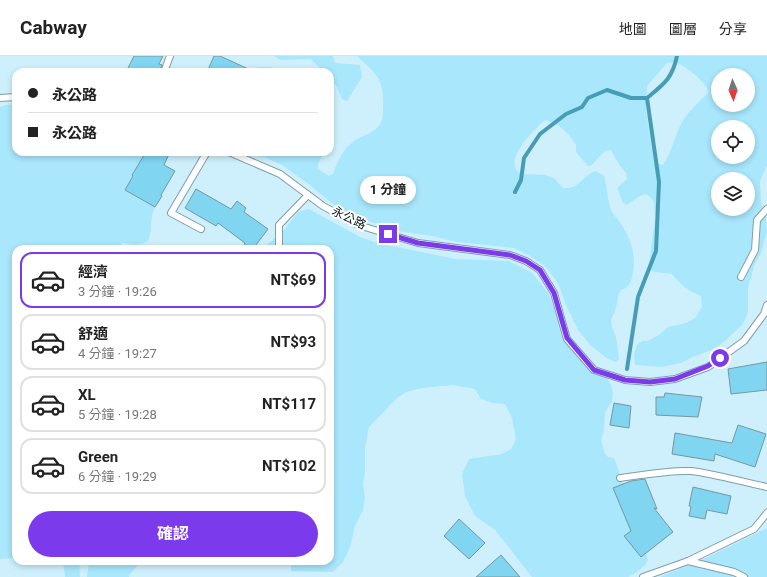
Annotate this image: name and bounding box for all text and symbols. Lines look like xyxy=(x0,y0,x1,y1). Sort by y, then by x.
text: Cabway xyxy=(20,16,87,39)
text: 地圖 xyxy=(619,21,647,37)
text: 圖層 xyxy=(669,21,697,37)
text: 分享 xyxy=(719,21,747,37)
north arrow xyxy=(711,68,755,112)
map controls xyxy=(711,68,755,216)
text: 永公路 xyxy=(52,86,97,104)
button: locate xyxy=(711,120,755,164)
text: 永公路 xyxy=(52,124,97,142)
button: layers xyxy=(711,172,755,216)
callout: 1 分鐘 xyxy=(360,176,416,204)
text: 1 分鐘 xyxy=(370,182,406,197)
street label: 永公路 xyxy=(330,204,368,232)
route end xyxy=(379,225,397,243)
icon: car xyxy=(30,262,66,298)
text: 經濟 xyxy=(78,263,108,281)
text: NT$69 xyxy=(271,271,316,289)
text: 3 分鐘 · 19:26 xyxy=(78,284,157,299)
icon: car xyxy=(30,324,66,360)
text: 舒適 xyxy=(78,325,108,343)
text: NT$93 xyxy=(271,333,316,351)
text: 4 分鐘 · 19:27 xyxy=(78,346,157,361)
route start xyxy=(711,349,729,367)
icon: car xyxy=(30,386,66,422)
text: XL xyxy=(78,386,96,404)
text: NT$117 xyxy=(262,395,316,413)
text: 5 分鐘 · 19:28 xyxy=(78,407,157,422)
icon: car xyxy=(30,448,66,484)
text: Green xyxy=(78,448,118,466)
text: NT$102 xyxy=(262,457,316,475)
text: 6 分鐘 · 19:29 xyxy=(78,469,157,484)
button: 確認 xyxy=(28,511,318,557)

